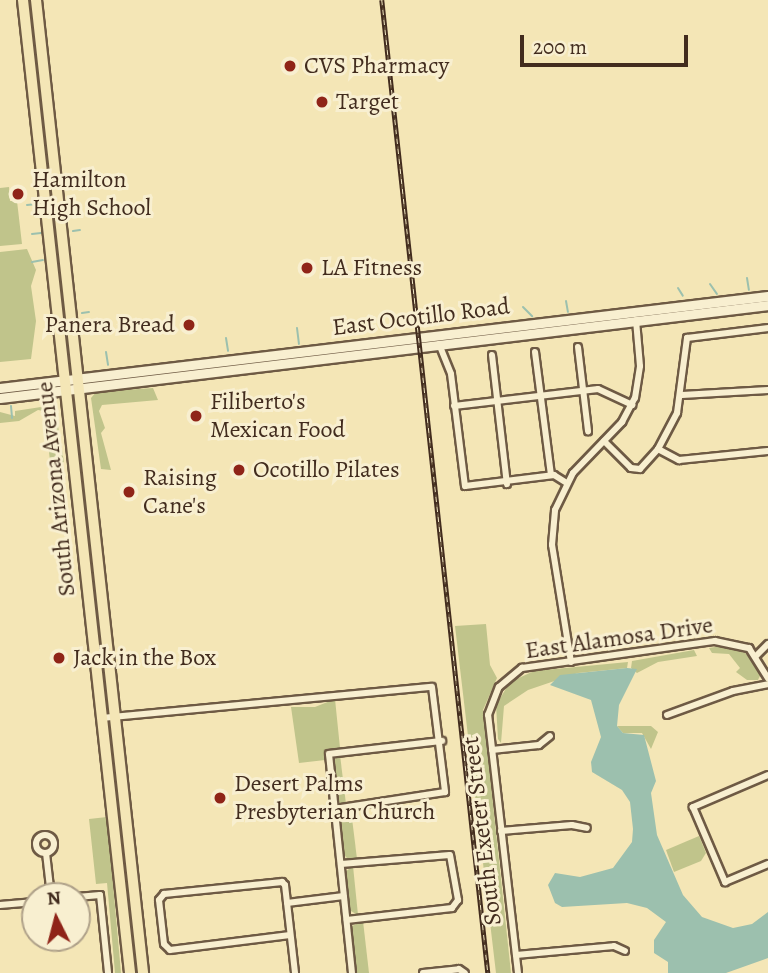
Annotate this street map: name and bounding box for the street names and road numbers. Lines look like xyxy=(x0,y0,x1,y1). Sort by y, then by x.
street label: East Ocotillo Road xyxy=(331,292,511,342)
street label: South Arizona Avenue xyxy=(30,380,82,598)
street label: East Alamosa Drive xyxy=(523,611,715,665)
street label: South Exeter Street xyxy=(456,735,508,927)

